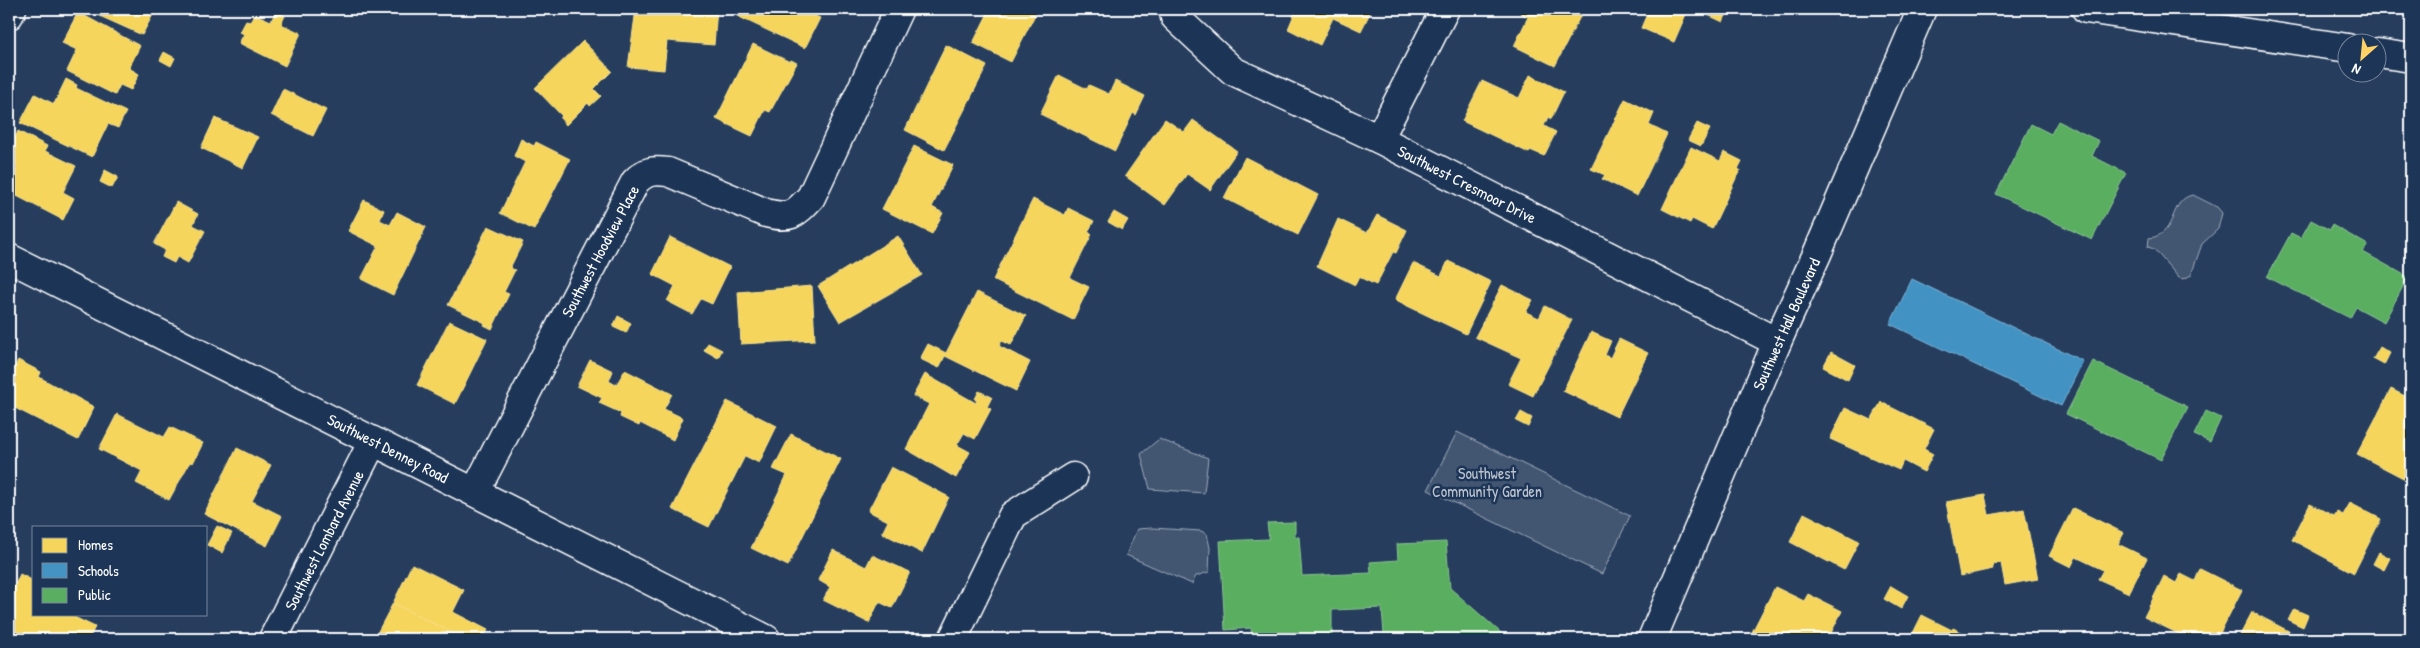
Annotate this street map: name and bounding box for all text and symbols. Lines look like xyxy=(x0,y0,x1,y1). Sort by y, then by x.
north arrow xyxy=(2338,32,2388,82)
text: N xyxy=(2348,60,2364,80)
street label: Southwest Cresmoor Drive xyxy=(1394,140,1541,229)
street label: Southwest Hoodview Place xyxy=(556,181,644,321)
street label: Southwest Hall Boulevard xyxy=(1747,254,1825,394)
street label: Southwest Denney Road xyxy=(324,408,452,488)
park label: Southwest Community Garden xyxy=(1432,462,1542,502)
street label: Southwest Lombard Avenue xyxy=(279,466,369,614)
legend xyxy=(32,526,208,616)
text: Homes xyxy=(78,534,113,555)
text: Schools xyxy=(78,560,119,581)
text: Public xyxy=(78,584,111,605)

